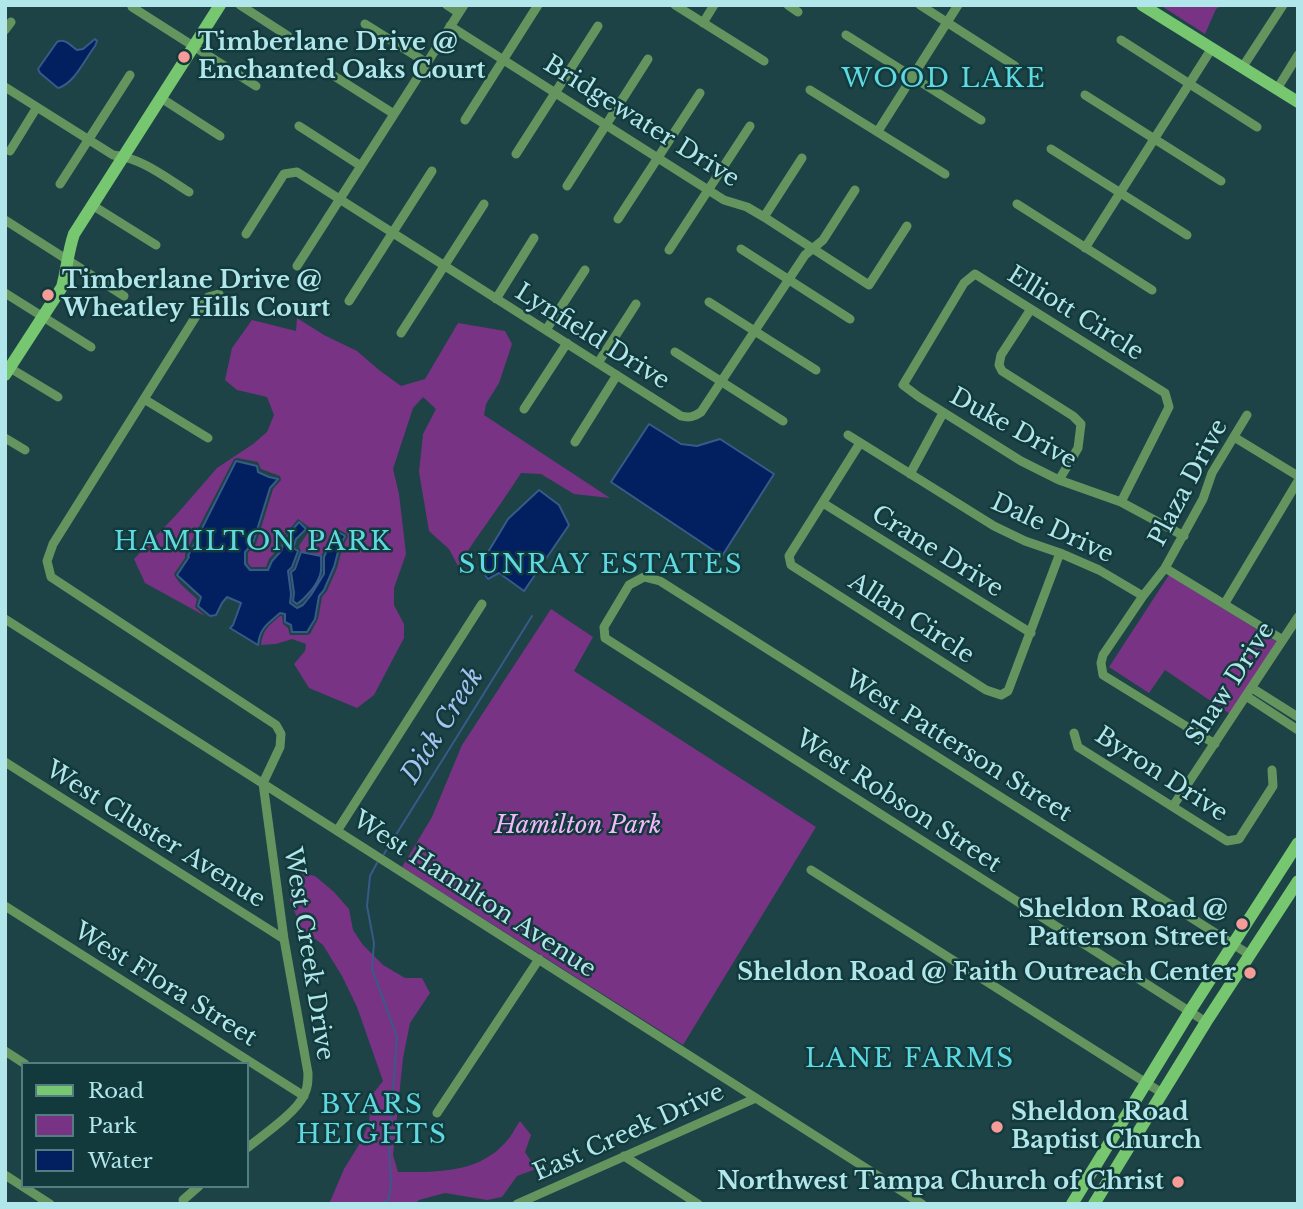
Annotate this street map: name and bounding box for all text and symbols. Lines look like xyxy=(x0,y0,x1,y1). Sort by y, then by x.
place label: Timberlane Drive @ Enchanted Oaks Court xyxy=(198,29,485,85)
marker: Timberlane Drive @ Enchanted Oaks Court xyxy=(176,49,192,65)
street label: Bridgewater Drive xyxy=(538,50,744,194)
district label: WOOD LAKE xyxy=(843,64,1045,96)
street label: Elliott Circle xyxy=(1002,261,1148,367)
place label: Timberlane Drive @ Wheatley Hills Court xyxy=(62,267,330,323)
street label: Lynfield Drive xyxy=(510,278,674,396)
marker: Timberlane Drive @ Wheatley Hills Court xyxy=(40,287,56,303)
street label: Duke Drive xyxy=(945,382,1081,476)
street label: Plaza Drive xyxy=(1143,415,1235,551)
street label: Dale Drive xyxy=(986,488,1118,570)
street label: Crane Drive xyxy=(866,500,1008,604)
district label: HAMILTON PARK xyxy=(115,527,391,559)
district label: SUNRAY ESTATES xyxy=(460,550,742,582)
street label: Allan Circle xyxy=(843,568,979,670)
street label: Shaw Drive xyxy=(1181,617,1281,751)
water label: Dick Creek xyxy=(395,663,491,789)
street label: West Patterson Street xyxy=(839,665,1077,829)
street label: Byron Drive xyxy=(1089,722,1233,828)
street label: West Robson Street xyxy=(790,725,1006,879)
street label: West Cluster Avenue xyxy=(40,756,270,914)
street label: West Hamilton Avenue xyxy=(347,806,601,984)
park label: Hamilton Park xyxy=(495,812,661,840)
street label: West Creek Drive xyxy=(277,845,339,1063)
place label: Sheldon Road @ Patterson Street xyxy=(1019,896,1228,952)
marker: Sheldon Road @ Patterson Street xyxy=(1234,916,1250,932)
street label: West Flora Street xyxy=(68,917,262,1053)
place label: Sheldon Road @ Faith Outreach Center xyxy=(737,959,1236,987)
marker: Sheldon Road @ Faith Outreach Center xyxy=(1242,965,1258,981)
district label: LANE FARMS xyxy=(806,1044,1014,1076)
legend xyxy=(21,1062,248,1188)
text: Road xyxy=(88,1078,144,1104)
street label: East Creek Drive xyxy=(529,1078,729,1188)
district label: BYARS HEIGHTS xyxy=(297,1090,447,1152)
place label: Sheldon Road Baptist Church xyxy=(1011,1099,1202,1155)
text: Park xyxy=(88,1113,137,1139)
marker: Sheldon Road Baptist Church xyxy=(989,1119,1005,1135)
text: Water xyxy=(88,1148,152,1174)
place label: Northwest Tampa Church of Christ xyxy=(717,1168,1164,1196)
marker: Northwest Tampa Church of Christ xyxy=(1170,1174,1186,1190)

